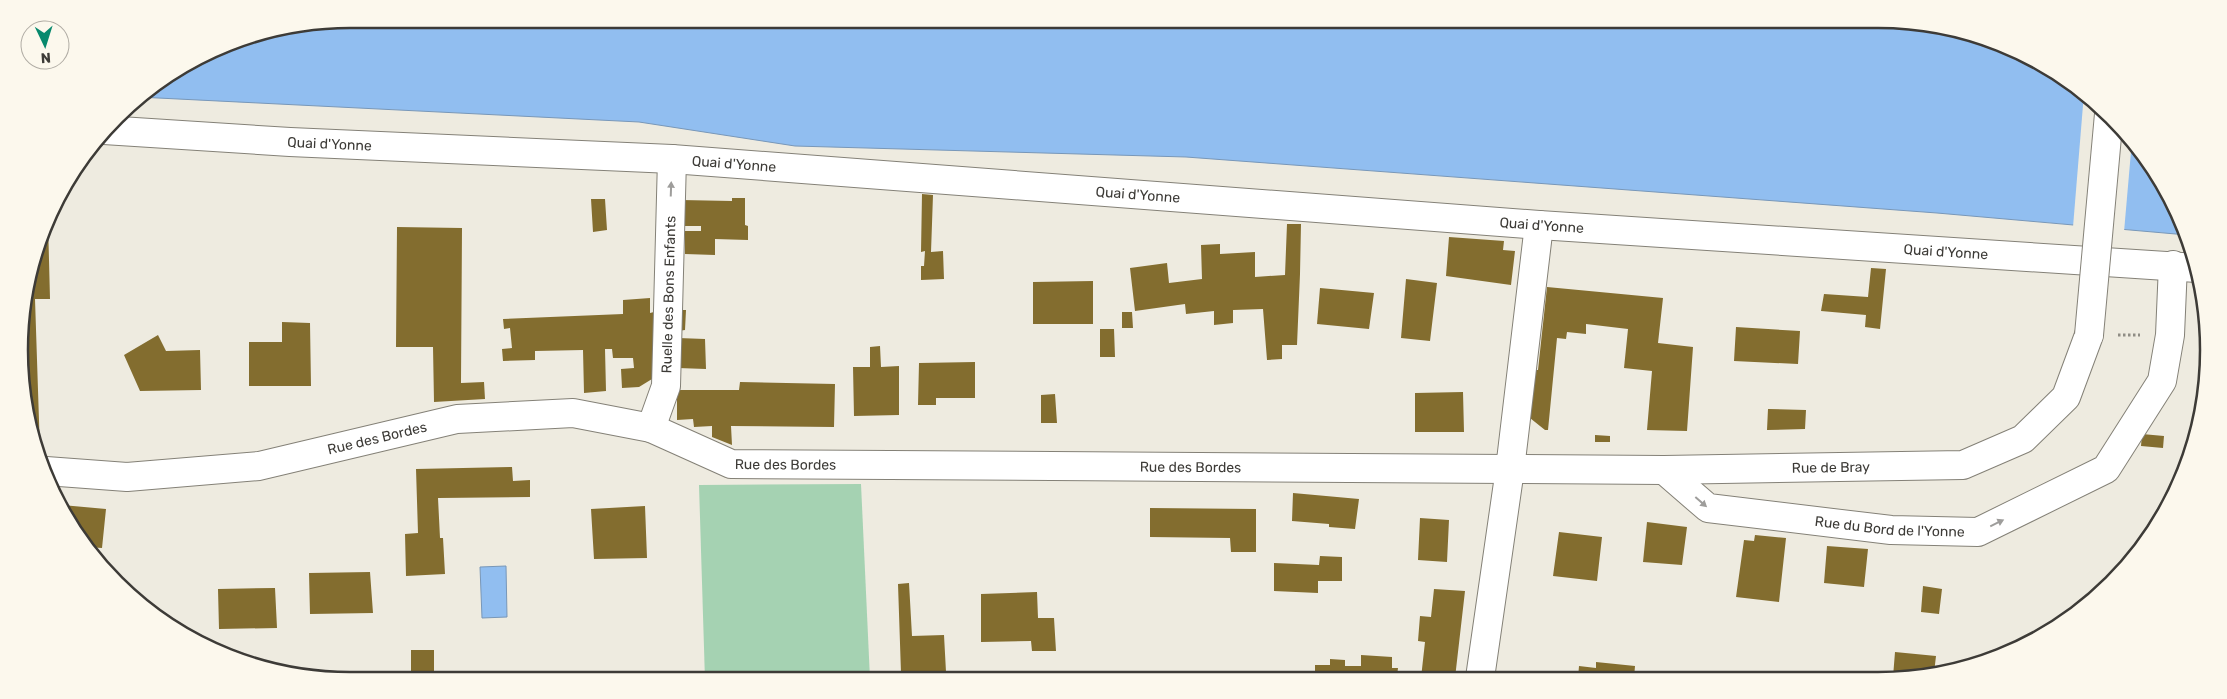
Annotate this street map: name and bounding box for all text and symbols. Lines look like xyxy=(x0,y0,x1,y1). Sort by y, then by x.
north arrow xyxy=(20,20,70,70)
text: N xyxy=(40,49,51,66)
street label: Quai d'Yonne xyxy=(287,134,372,155)
street label: Quai d'Yonne xyxy=(691,153,777,176)
one-way arrow xyxy=(667,181,675,197)
street label: Quai d'Yonne xyxy=(1095,183,1181,207)
street label: Quai d'Yonne xyxy=(1499,214,1585,237)
street label: Ruelle des Bons Enfants xyxy=(658,216,679,374)
street label: Quai d'Yonne xyxy=(1903,241,1989,263)
street label: Rue des Bordes xyxy=(326,418,429,458)
street label: Rue des Bordes xyxy=(735,456,836,474)
street label: Rue des Bordes xyxy=(1140,459,1241,476)
street label: Rue de Bray xyxy=(1791,459,1870,477)
one-way arrow xyxy=(1694,496,1706,508)
street label: Rue du Bord de l'Yonne xyxy=(1814,513,1965,541)
one-way arrow xyxy=(1990,518,2004,526)

